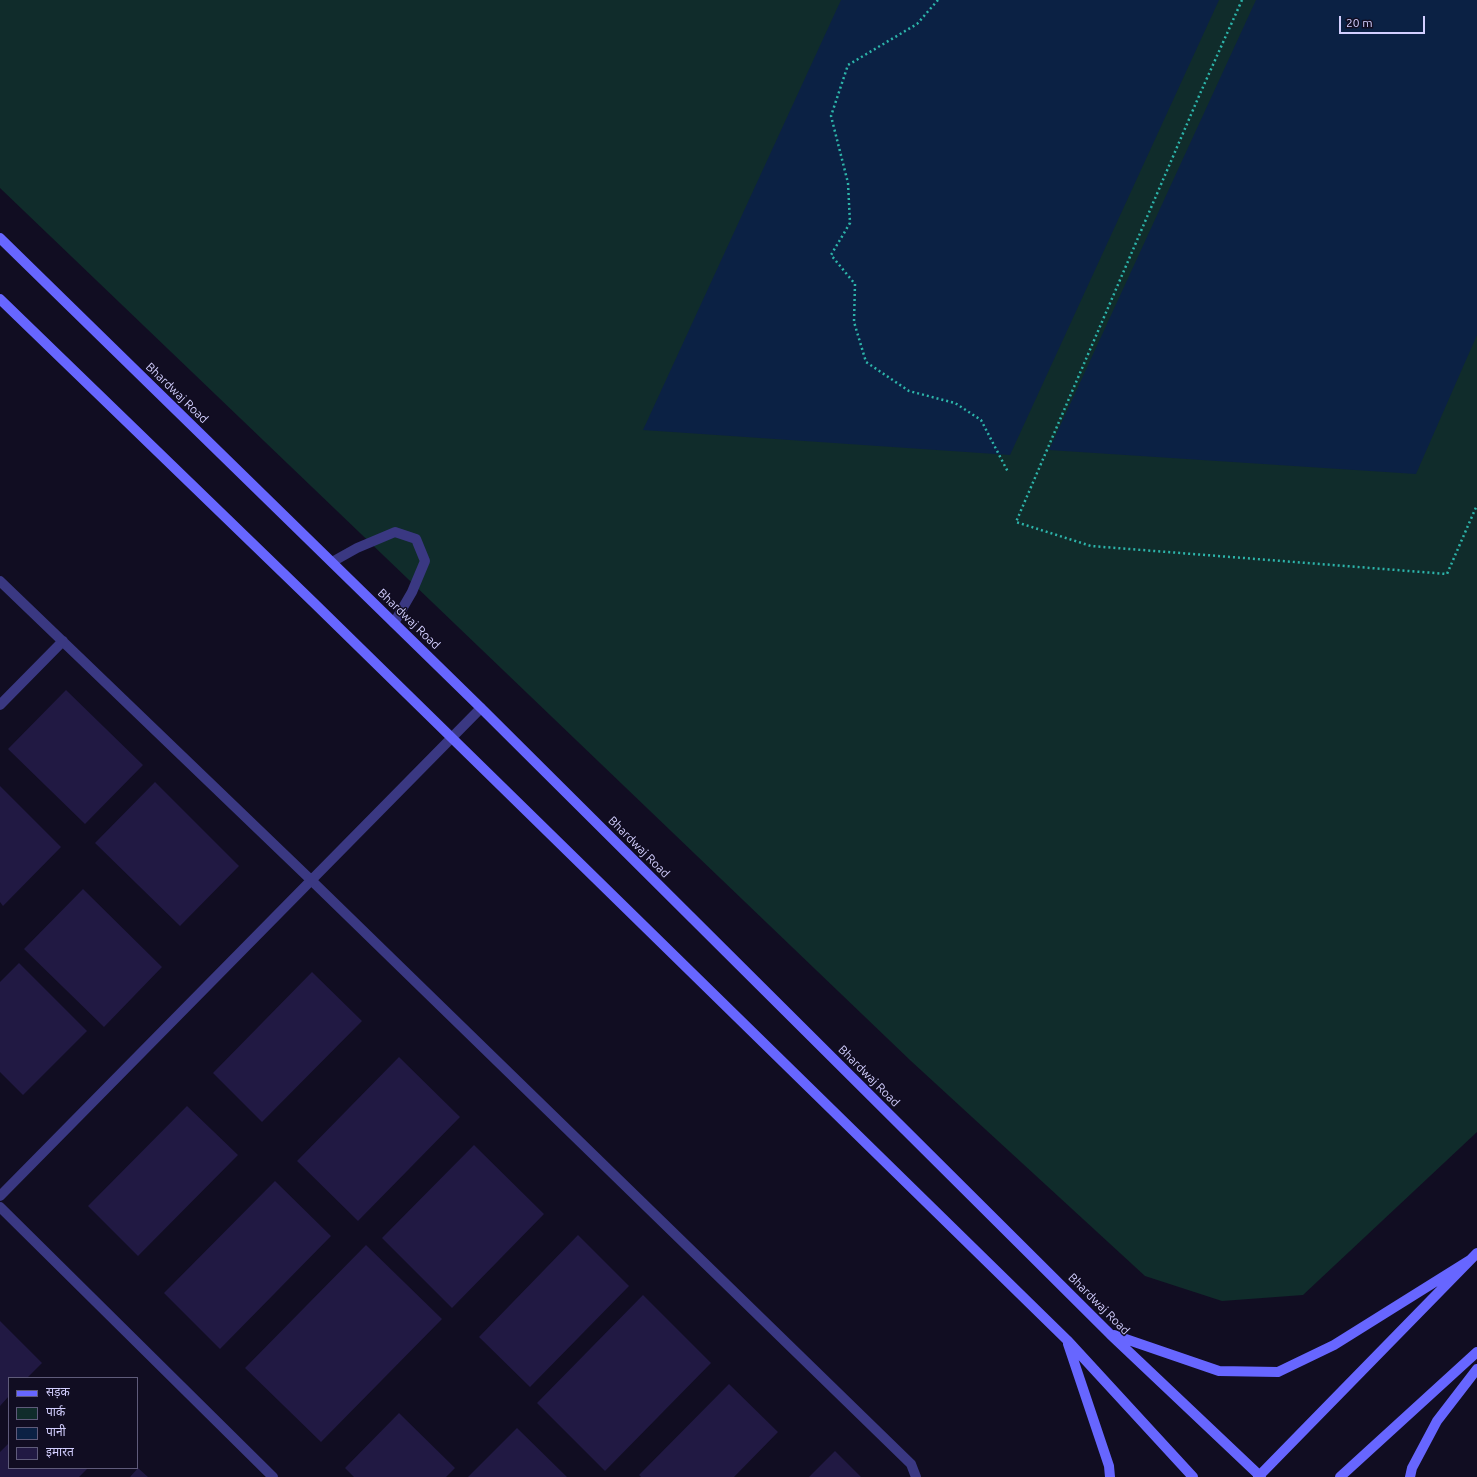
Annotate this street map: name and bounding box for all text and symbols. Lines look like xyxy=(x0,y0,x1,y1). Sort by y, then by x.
scale bar xyxy=(1341,8,1427,34)
text: 20 m xyxy=(1346,16,1373,29)
street label: Bhardwaj Road xyxy=(143,360,211,426)
street label: Bhardwaj Road xyxy=(375,586,443,652)
street label: Bhardwaj Road xyxy=(605,813,673,881)
street label: Bhardwaj Road xyxy=(835,1042,903,1110)
street label: Bhardwaj Road xyxy=(1065,1270,1133,1338)
legend xyxy=(8,1377,138,1469)
text: सड़क xyxy=(46,1385,70,1398)
text: पार्क xyxy=(46,1405,65,1418)
text: पानी xyxy=(46,1425,66,1438)
text: इमारत xyxy=(46,1445,74,1458)

